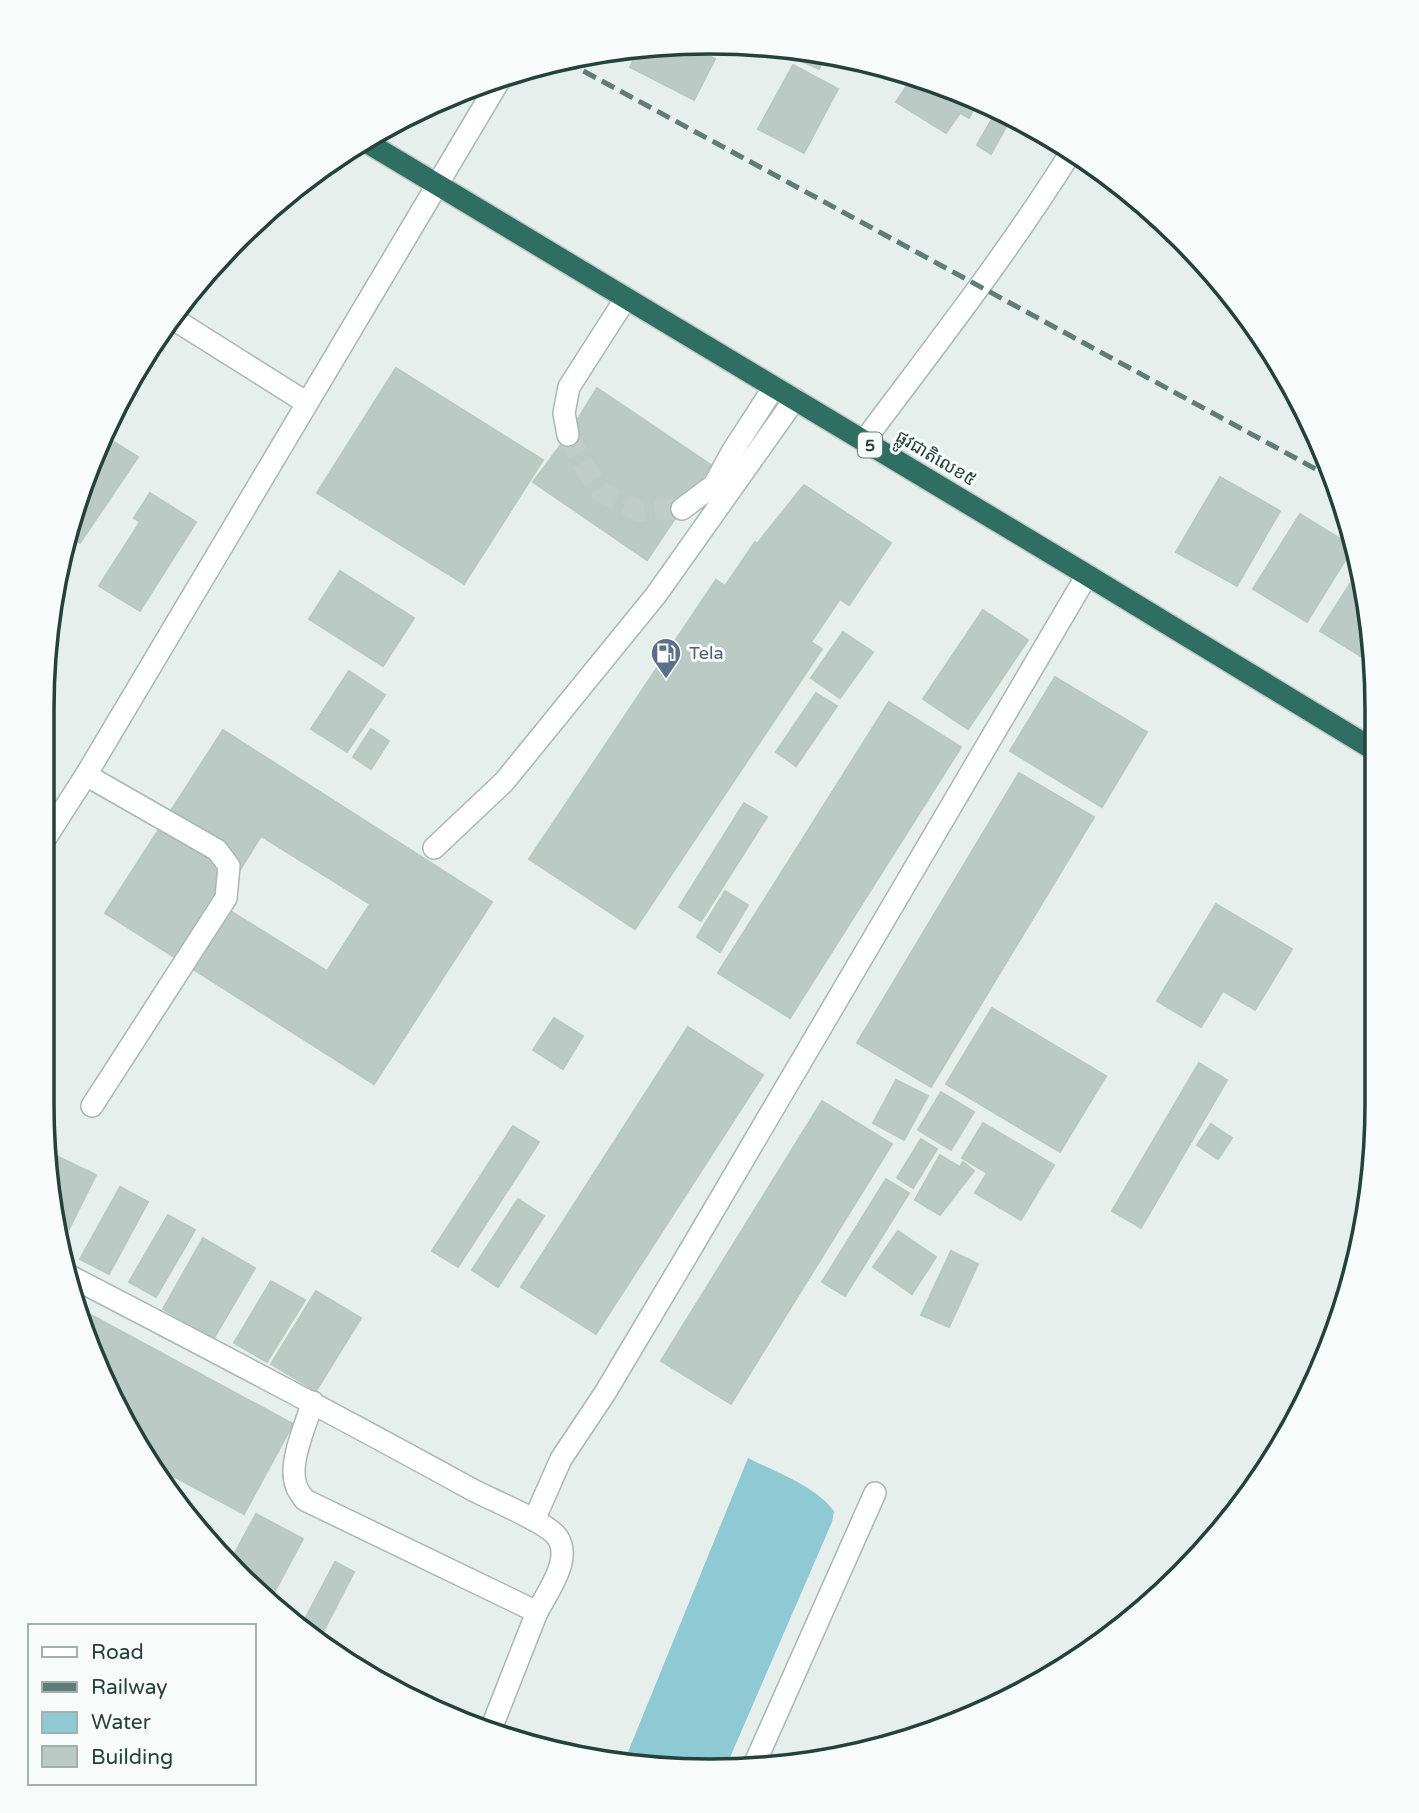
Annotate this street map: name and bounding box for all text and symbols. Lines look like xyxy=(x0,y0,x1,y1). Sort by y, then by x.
street label: ផ្លូវជាតិលេខ៥ xyxy=(889,425,980,495)
road number: 5 xyxy=(858,432,882,458)
fuel station icon: Tela xyxy=(649,636,683,680)
place label: Tela xyxy=(689,642,724,664)
legend xyxy=(28,1624,256,1785)
text: Road xyxy=(91,1640,144,1665)
text: Railway xyxy=(91,1675,168,1700)
text: Water xyxy=(91,1710,151,1735)
text: Building xyxy=(91,1745,173,1770)

